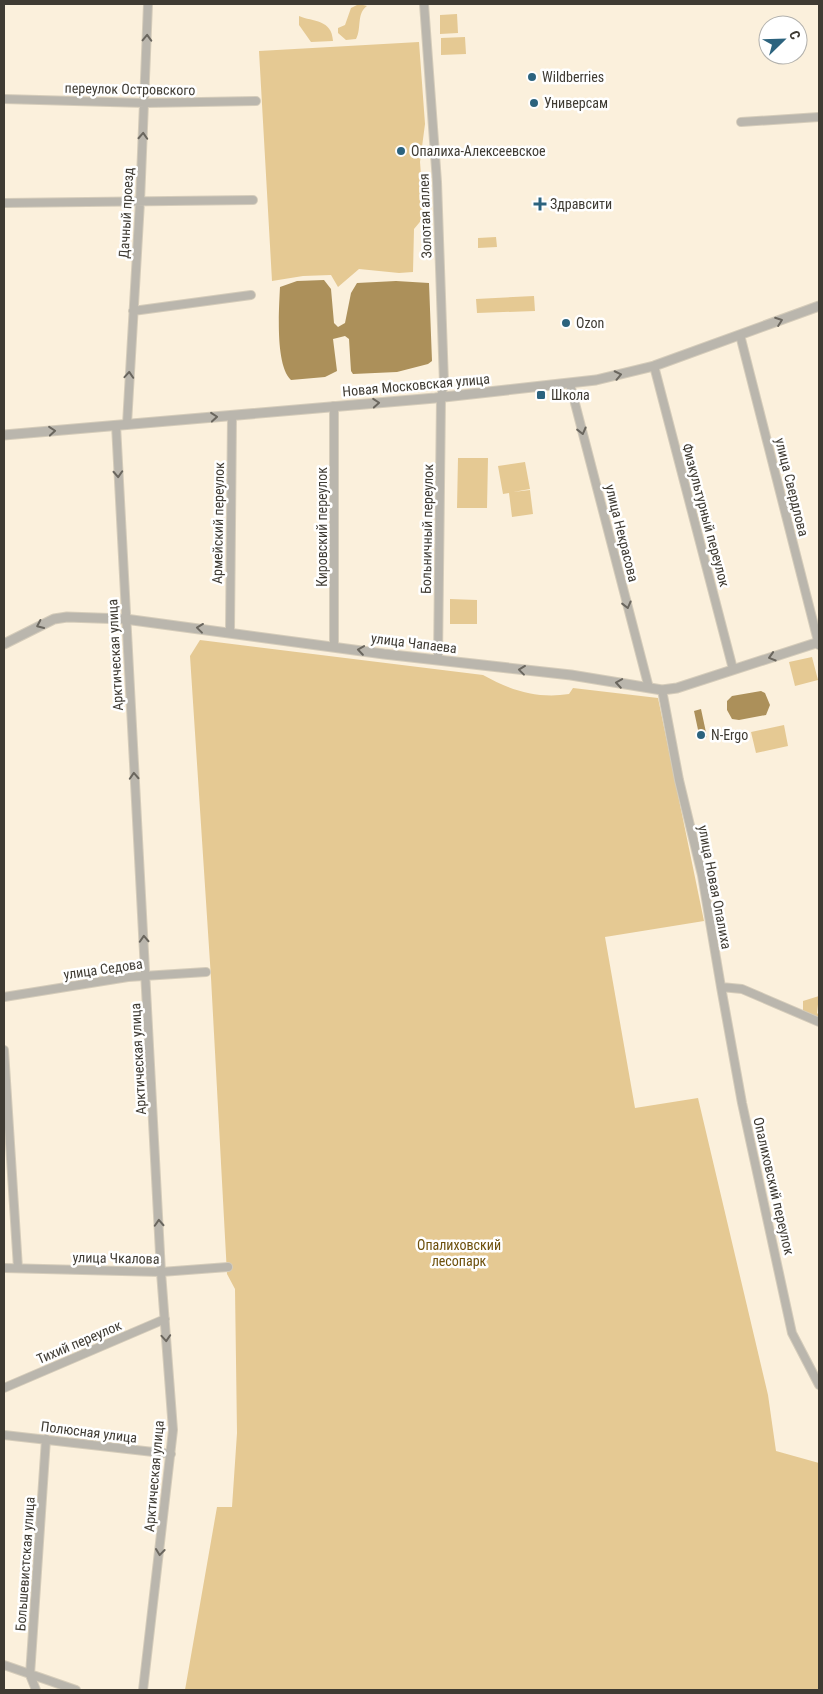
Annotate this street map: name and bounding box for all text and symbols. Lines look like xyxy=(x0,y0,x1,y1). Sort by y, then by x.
north arrow xyxy=(758,15,808,65)
text: С xyxy=(786,28,804,42)
one-way arrow xyxy=(141,34,152,42)
place label: Wildberries xyxy=(542,69,604,85)
marker: Wildberries xyxy=(526,71,538,83)
street label: переулок Островского xyxy=(65,80,195,98)
place label: Универсам xyxy=(544,95,608,111)
marker: Универсам xyxy=(528,97,540,109)
one-way arrow xyxy=(138,132,148,140)
place label: Опалиха-Алексеевское xyxy=(411,143,546,159)
marker: Опалиха-Алексеевское xyxy=(395,145,407,157)
street label: Дачный проезд xyxy=(116,167,136,259)
street label: Золотая аллея xyxy=(416,173,434,259)
place label: Здравсити xyxy=(550,196,612,212)
marker: Здравсити xyxy=(534,198,546,210)
place label: Ozon xyxy=(576,315,604,331)
one-way arrow xyxy=(775,316,783,326)
marker: Ozon xyxy=(560,317,572,329)
one-way arrow xyxy=(123,371,134,379)
street label: Новая Московская улица xyxy=(342,371,490,399)
one-way arrow xyxy=(614,371,623,381)
place label: Школа xyxy=(551,387,590,403)
marker: Школа xyxy=(535,389,547,401)
one-way arrow xyxy=(372,398,380,409)
one-way arrow xyxy=(210,411,218,422)
one-way arrow xyxy=(49,425,57,436)
one-way arrow xyxy=(577,426,587,434)
street label: улица Свердлова xyxy=(772,436,812,538)
street label: Физкультурный переулок xyxy=(679,442,733,589)
street label: Армейский переулок xyxy=(209,462,227,584)
street label: Больничный переулок xyxy=(418,464,436,594)
street label: Кировский переулок xyxy=(314,467,330,587)
one-way arrow xyxy=(113,470,124,478)
street label: улица Некрасова xyxy=(602,483,642,583)
street label: Арктическая улица xyxy=(104,599,126,711)
one-way arrow xyxy=(622,601,632,609)
one-way arrow xyxy=(36,619,45,630)
one-way arrow xyxy=(196,623,204,634)
street label: улица Чапаева xyxy=(370,630,458,656)
one-way arrow xyxy=(357,646,365,656)
one-way arrow xyxy=(768,651,777,661)
one-way arrow xyxy=(518,665,526,676)
one-way arrow xyxy=(614,678,623,688)
place label: N-Ergo xyxy=(711,727,748,743)
marker: N-Ergo xyxy=(695,729,707,741)
one-way arrow xyxy=(129,772,140,780)
street label: улица Новая Опалиха xyxy=(695,824,735,950)
one-way arrow xyxy=(138,934,149,942)
street label: улица Седова xyxy=(62,956,144,982)
street label: Арктическая улица xyxy=(127,1003,149,1115)
street label: Опалиховский переулок xyxy=(750,1116,798,1257)
one-way arrow xyxy=(153,1219,164,1227)
park label: Опалиховский лесопарк xyxy=(417,1237,501,1269)
street label: улица Чкалова xyxy=(72,1249,160,1267)
street label: Тихий переулок xyxy=(34,1317,124,1367)
one-way arrow xyxy=(161,1334,172,1342)
street label: Полюсная улица xyxy=(40,1418,138,1446)
street label: Арктическая улица xyxy=(141,1420,167,1532)
street label: Большевистская улица xyxy=(12,1496,38,1632)
one-way arrow xyxy=(155,1548,166,1556)

